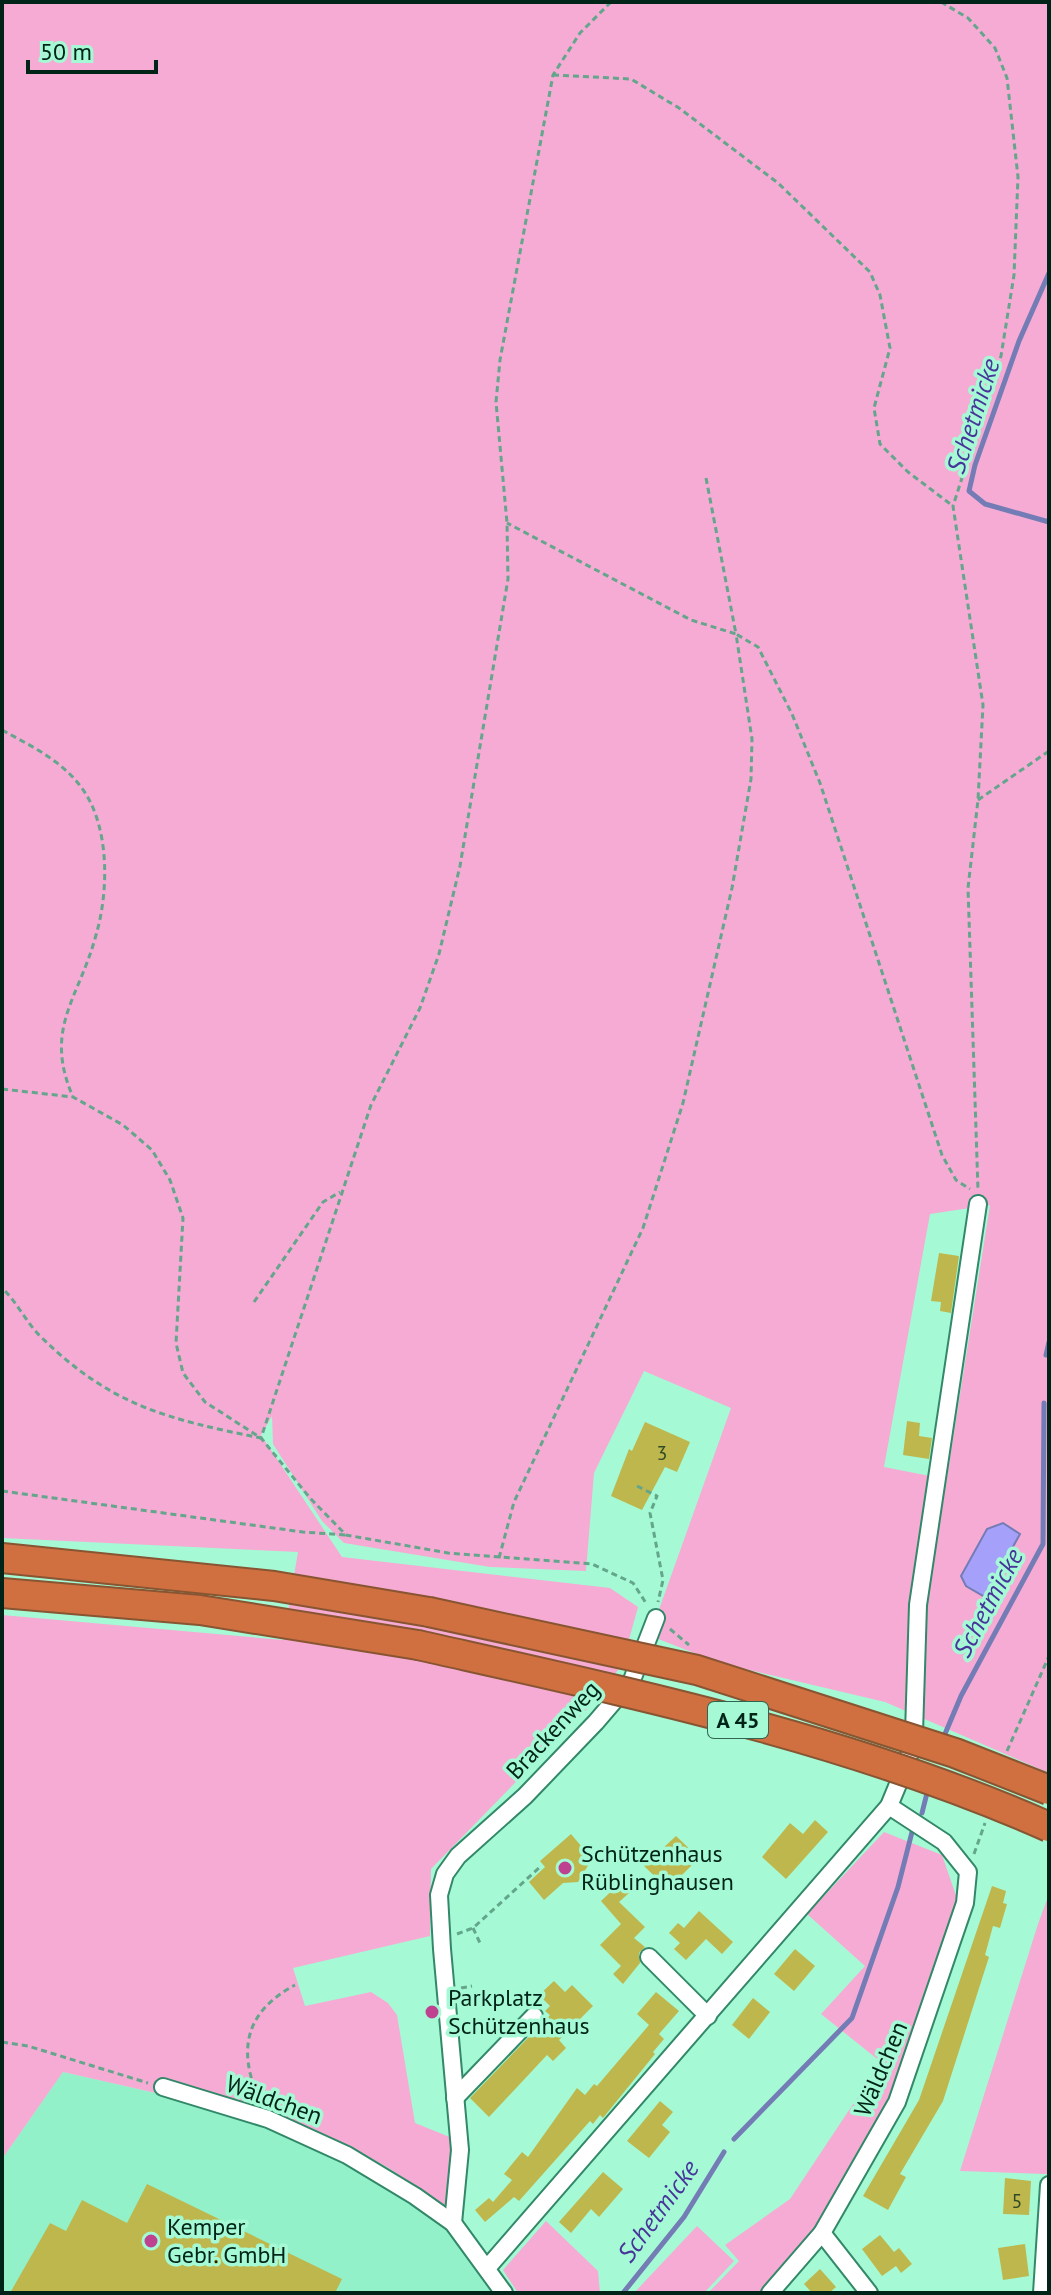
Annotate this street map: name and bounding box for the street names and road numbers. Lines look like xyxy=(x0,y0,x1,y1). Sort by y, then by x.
street label: Brackenweg xyxy=(499,1674,606,1785)
road number: A 45 xyxy=(708,1702,768,1738)
street label: Wäldchen xyxy=(847,2017,914,2121)
street label: Wäldchen xyxy=(222,2068,327,2131)

